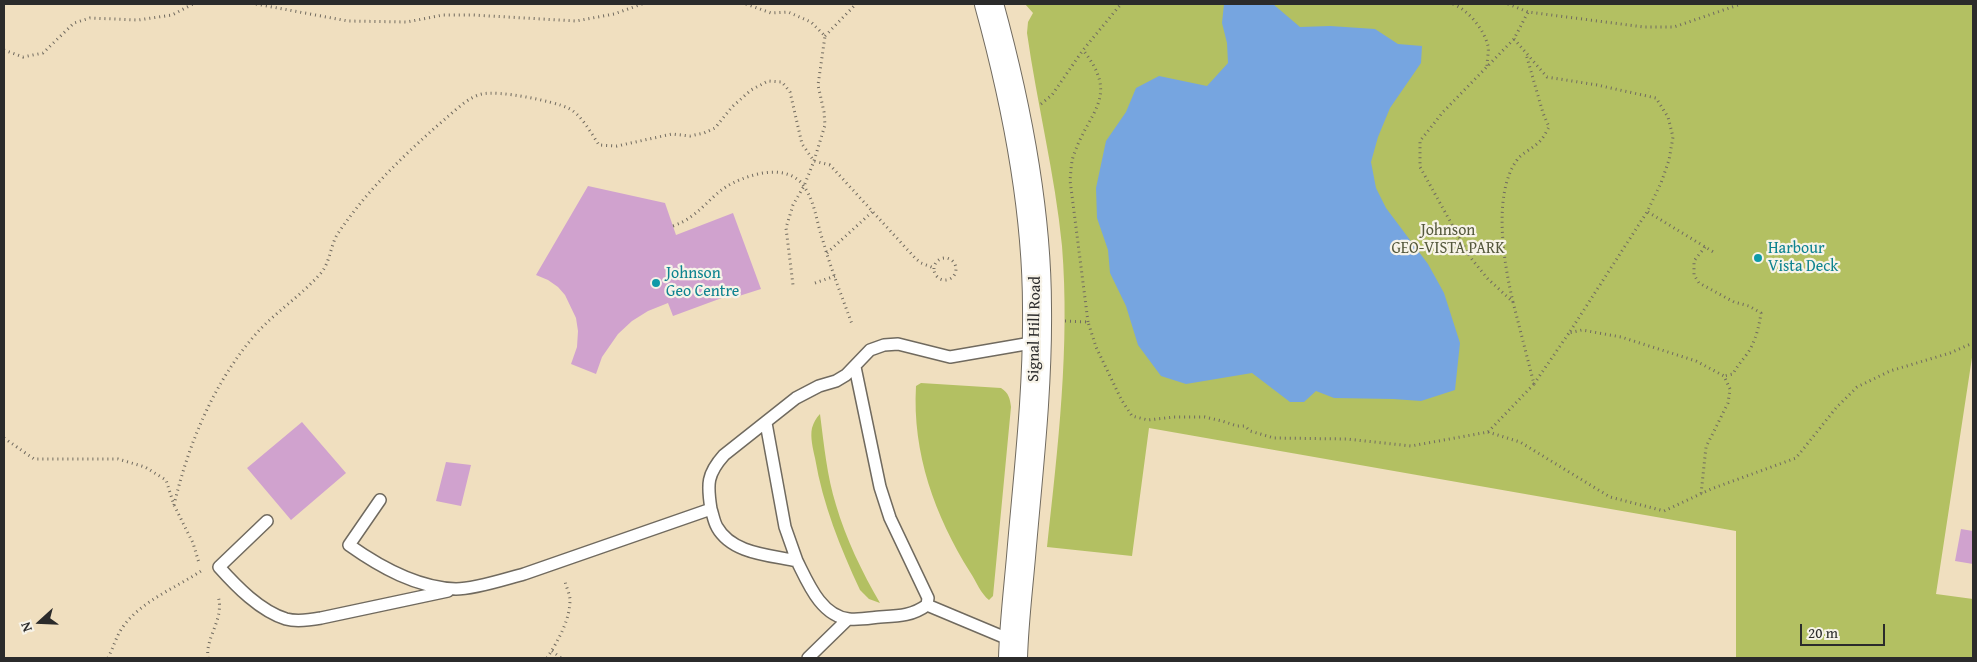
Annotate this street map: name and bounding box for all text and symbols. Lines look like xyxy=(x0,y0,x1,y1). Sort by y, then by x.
park label: Johnson GEO-VISTA PARK xyxy=(1391,221,1505,259)
place label: Harbour Vista Deck xyxy=(1768,239,1838,277)
marker: Harbour Vista Deck xyxy=(1752,252,1764,264)
place label: Johnson Geo Centre xyxy=(666,264,739,302)
street label: Signal Hill Road xyxy=(1024,276,1046,382)
marker: Johnson Geo Centre xyxy=(650,277,662,289)
north arrow xyxy=(15,597,65,647)
scale bar xyxy=(1802,614,1887,646)
text: N xyxy=(15,619,37,635)
text: 20 m xyxy=(1808,622,1838,643)

